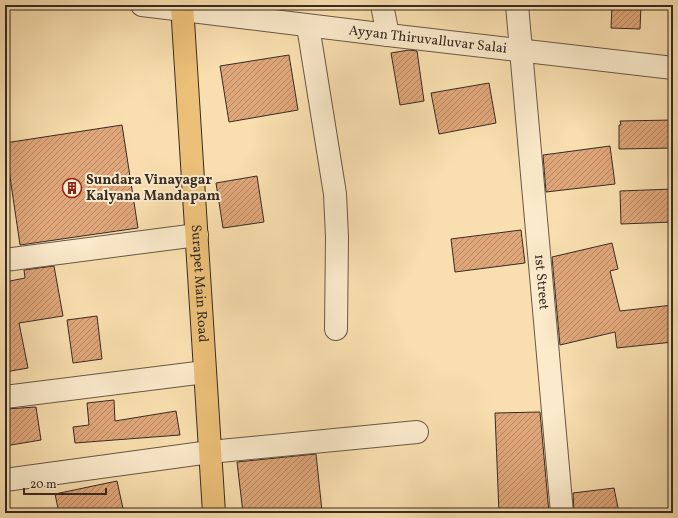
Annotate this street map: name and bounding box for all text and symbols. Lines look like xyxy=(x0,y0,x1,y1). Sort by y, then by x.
street label: Ayyan Thiruvalluvar Salai xyxy=(348,21,508,58)
place label: Sundara Vinayagar Kalyana Mandapam xyxy=(86,171,220,206)
building icon: Sundara Vinayagar Kalyana Mandapam xyxy=(61,177,83,199)
street label: Surapet Main Road xyxy=(186,224,213,343)
street label: 1st Street xyxy=(530,253,553,311)
scale bar xyxy=(24,470,106,496)
text: 20 m xyxy=(30,477,57,493)

